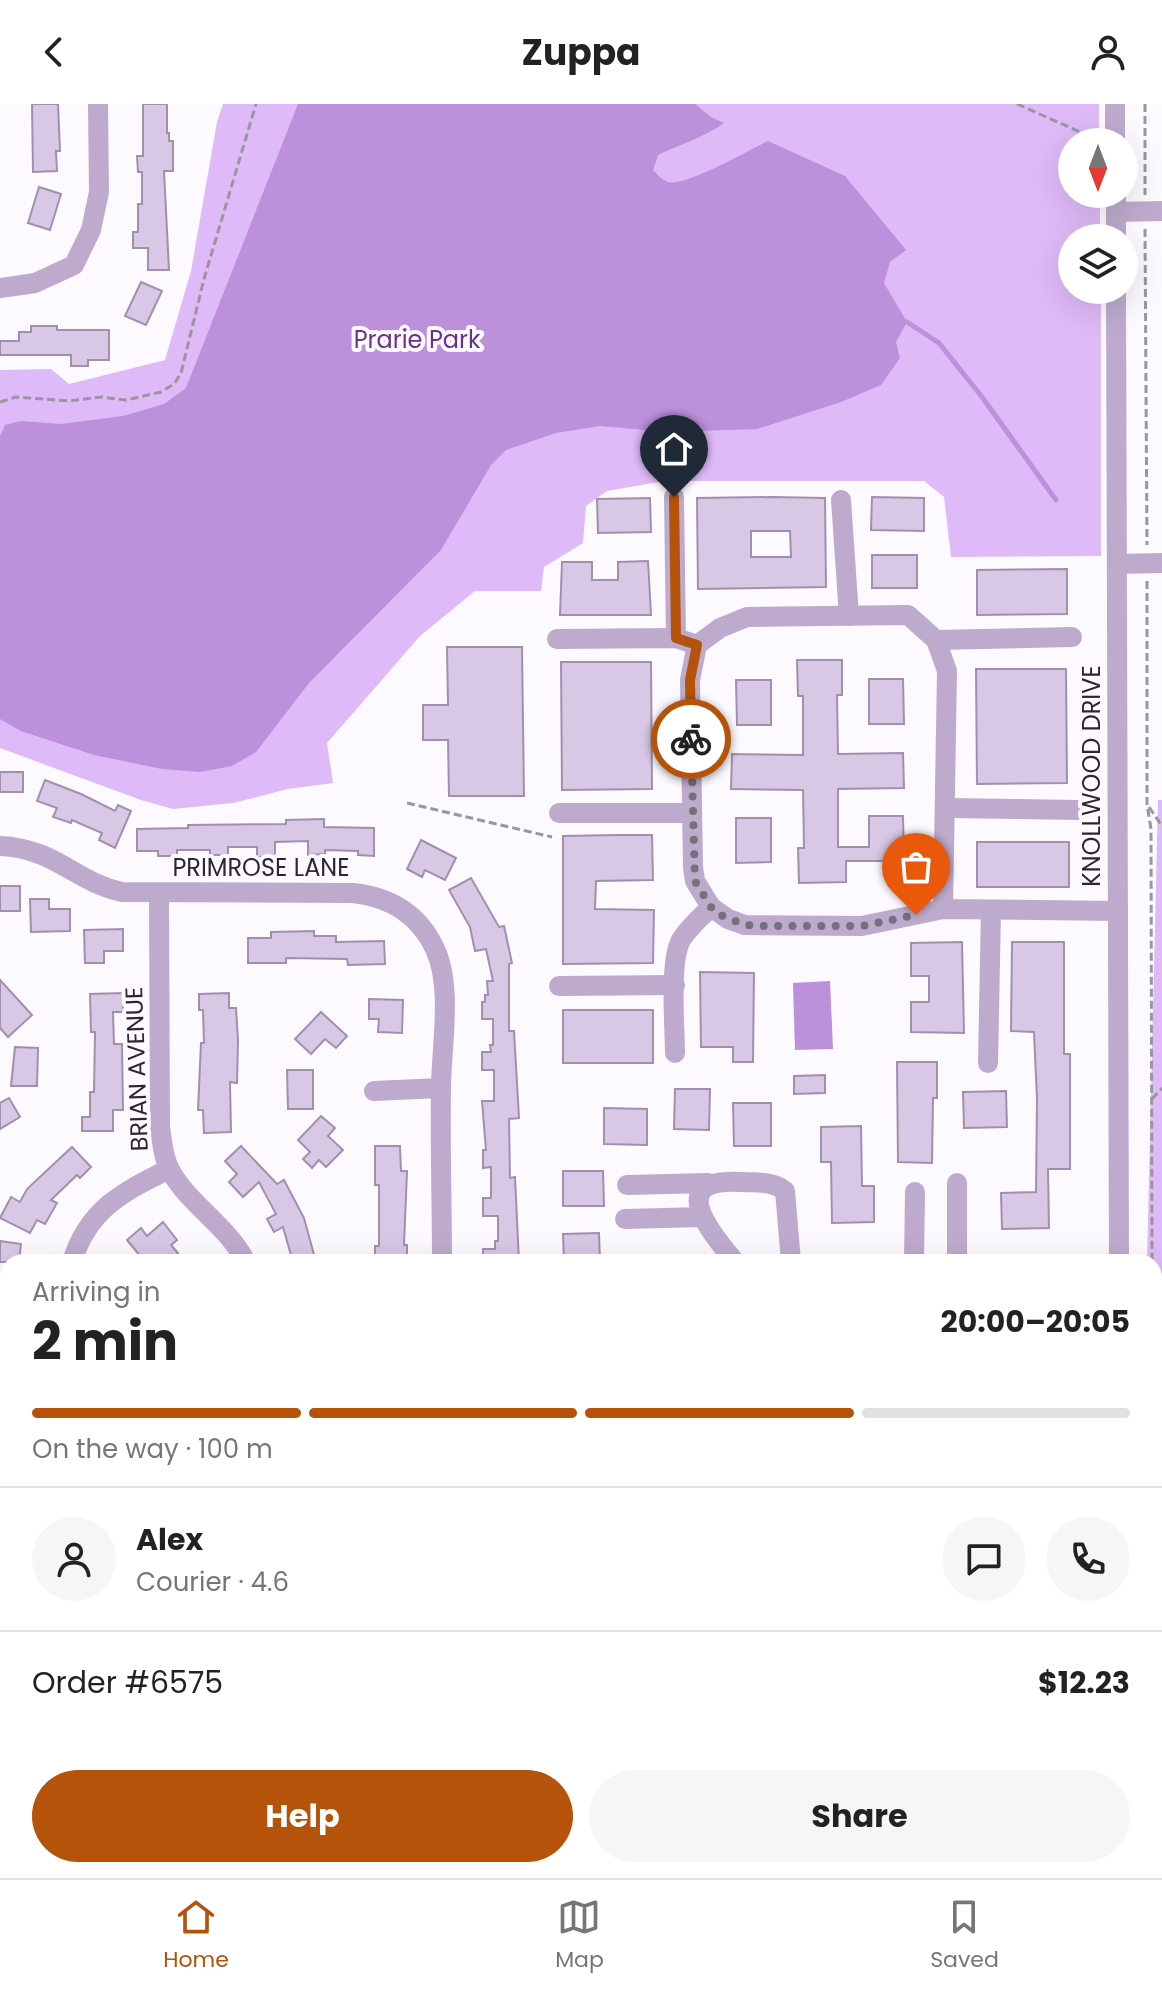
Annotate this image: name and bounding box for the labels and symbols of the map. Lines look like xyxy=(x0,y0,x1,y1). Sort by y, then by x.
north arrow xyxy=(1058,128,1138,208)
park label: Prarie Park xyxy=(354,323,481,356)
pin xyxy=(640,415,708,497)
street label: KNOLLWOOD DRIVE xyxy=(1075,665,1108,887)
courier xyxy=(651,699,731,779)
pin xyxy=(882,833,950,915)
street label: PRIMROSE LANE xyxy=(172,851,350,884)
street label: BRIAN AVENUE xyxy=(117,986,156,1152)

